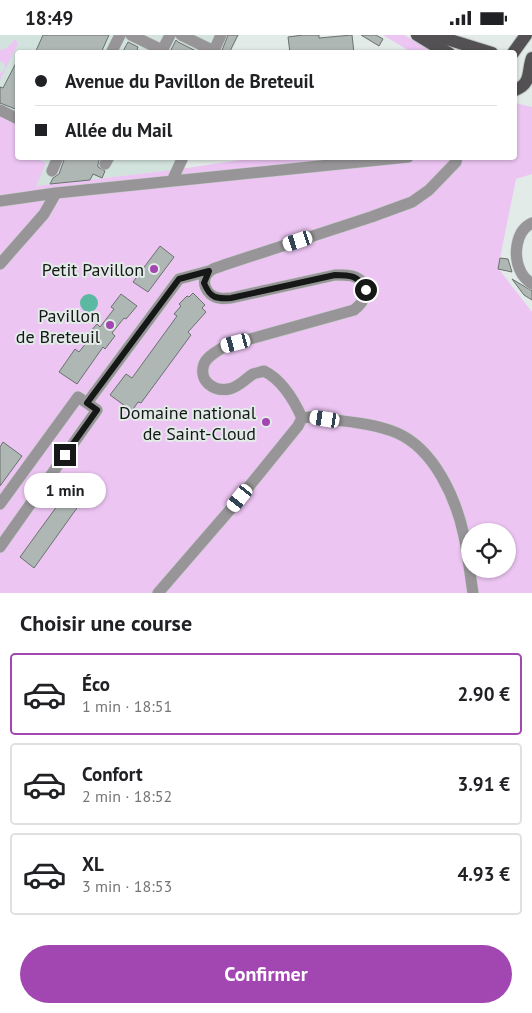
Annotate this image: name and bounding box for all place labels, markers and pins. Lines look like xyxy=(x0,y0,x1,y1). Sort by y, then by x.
place label: Petit Pavillon xyxy=(42,258,144,281)
marker: Petit Pavillon xyxy=(148,263,160,275)
place label: Pavillon de Breteuil xyxy=(16,304,101,348)
marker: Pavillon de Breteuil xyxy=(104,319,116,331)
place label: Domaine national de Saint-Cloud xyxy=(119,401,257,445)
marker: Domaine national de Saint-Cloud xyxy=(260,416,272,428)

